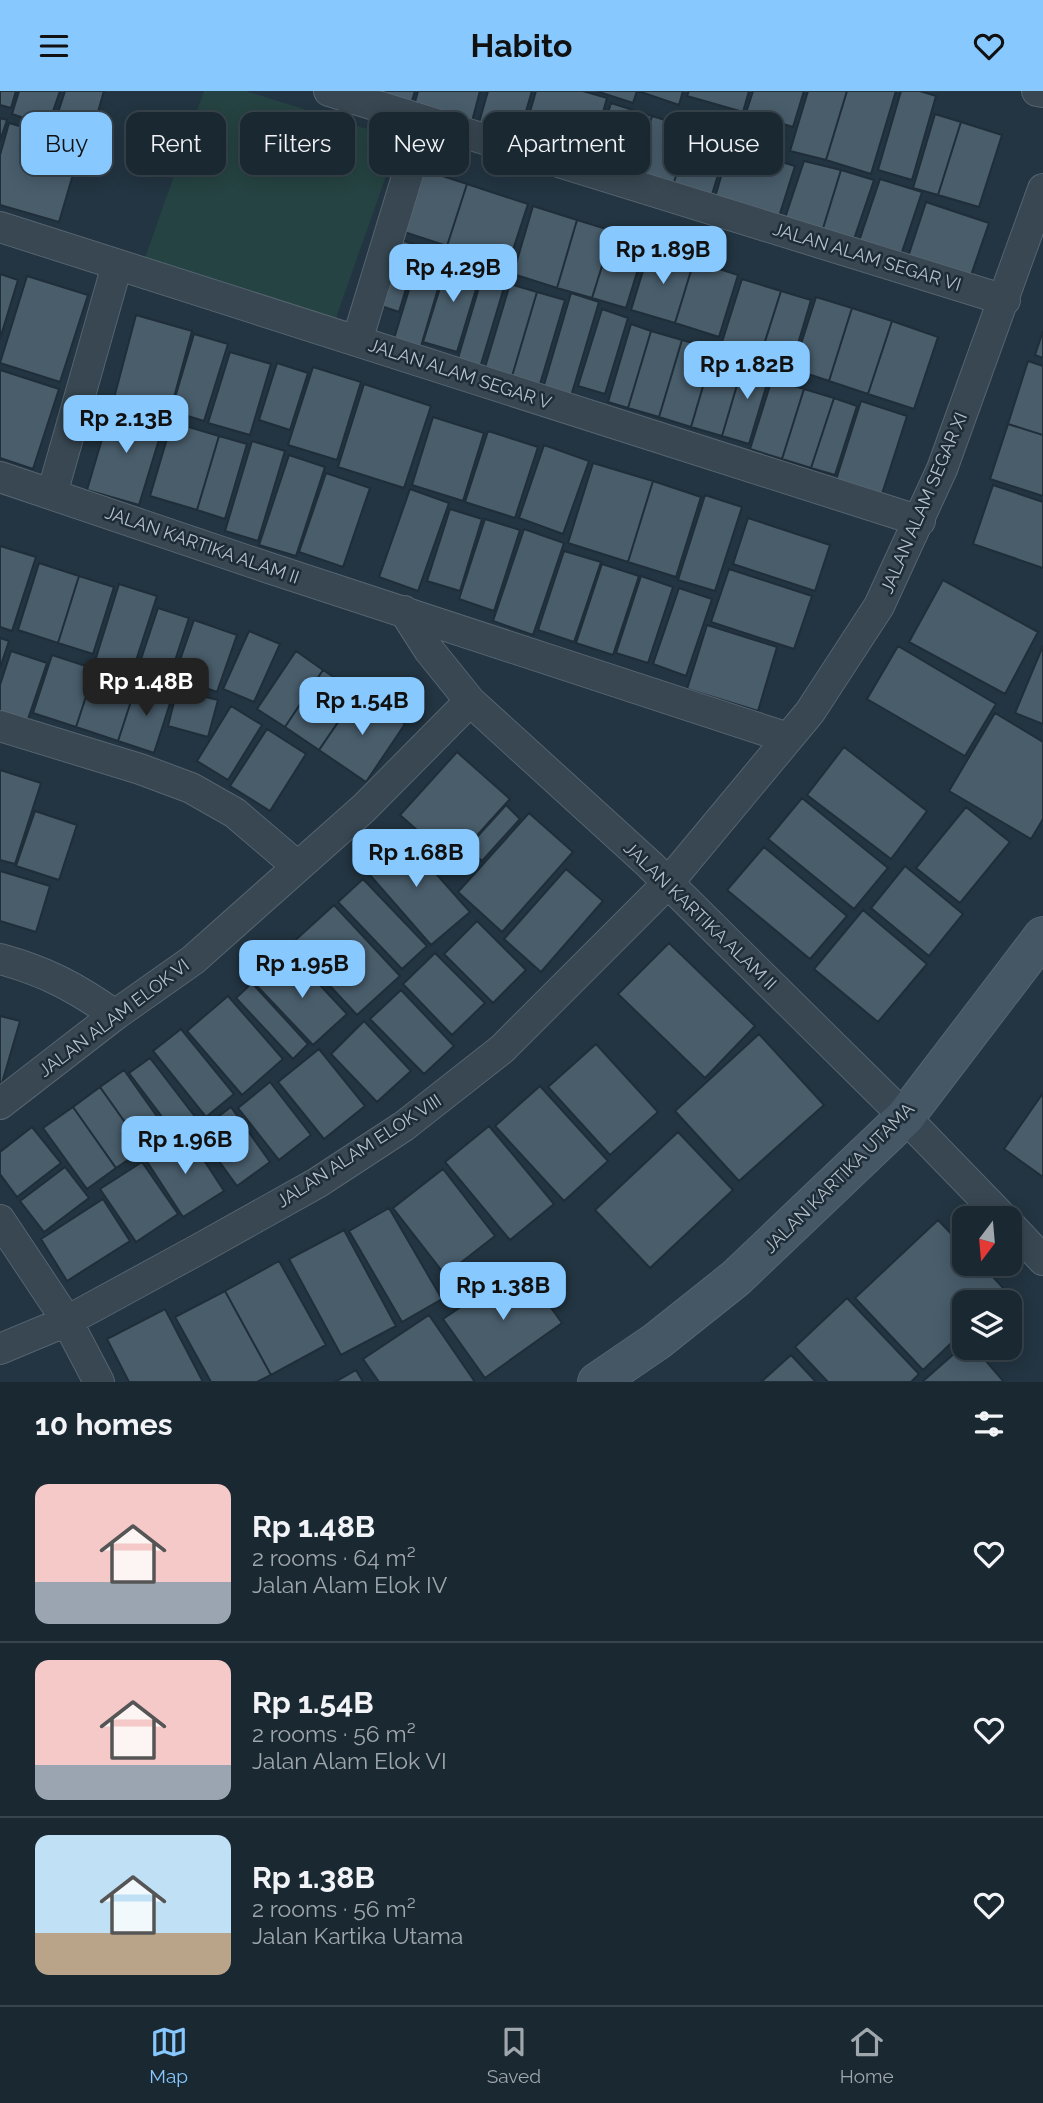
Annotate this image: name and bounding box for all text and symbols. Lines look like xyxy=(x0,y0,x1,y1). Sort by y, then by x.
icon: menu xyxy=(35,27,73,65)
text: Habito xyxy=(471,27,572,64)
icon: heart xyxy=(970,27,1008,65)
chip: Buy xyxy=(21,112,112,175)
chip: Rent xyxy=(126,112,226,175)
chip: Filters xyxy=(240,112,355,175)
chip: New xyxy=(369,112,469,175)
chip: Apartment xyxy=(483,112,650,175)
chip: House xyxy=(664,112,783,175)
street label: JALAN ALAM SEGAR VI xyxy=(771,218,964,295)
pin: Rp 1.89B xyxy=(591,227,735,286)
text: Rp 1.89B xyxy=(616,235,710,262)
pin: Rp 4.29B xyxy=(381,245,525,304)
text: Rp 4.29B xyxy=(405,253,501,280)
street label: JALAN ALAM SEGAR V xyxy=(366,334,554,413)
pin: Rp 1.82B xyxy=(675,341,819,401)
text: Rp 1.82B xyxy=(700,350,794,377)
pin: Rp 2.13B xyxy=(54,395,198,455)
text: Rp 2.13B xyxy=(79,404,173,431)
street label: JALAN ALAM SEGAR XI xyxy=(876,409,971,597)
street label: JALAN KARTIKA ALAM II xyxy=(102,501,302,588)
pin: Rp 1.48B xyxy=(74,659,218,718)
text: Rp 1.48B xyxy=(99,667,193,694)
pin: Rp 1.54B xyxy=(290,677,434,737)
text: Rp 1.54B xyxy=(315,686,409,713)
pin: Rp 1.68B xyxy=(344,829,488,889)
street label: JALAN KARTIKA ALAM II xyxy=(620,837,781,994)
text: Rp 1.68B xyxy=(368,838,464,865)
pin: Rp 1.95B xyxy=(230,941,374,1000)
text: Rp 1.95B xyxy=(255,949,349,976)
street label: JALAN ALAM ELOK VI xyxy=(34,954,193,1081)
street label: JALAN ALAM ELOK VIII xyxy=(273,1090,445,1212)
street label: JALAN KARTIKA UTAMA xyxy=(759,1098,918,1257)
pin: Rp 1.96B xyxy=(113,1117,257,1176)
text: Rp 1.96B xyxy=(138,1125,232,1152)
north arrow xyxy=(952,1206,1022,1276)
map controls xyxy=(952,1206,1022,1360)
pin: Rp 1.38B xyxy=(431,1263,575,1322)
text: Rp 1.38B xyxy=(456,1271,550,1298)
button: layers xyxy=(952,1290,1022,1360)
icon: filters xyxy=(970,1405,1008,1443)
text: 10 homes xyxy=(35,1407,172,1442)
text: Rp 1.48B xyxy=(252,1509,375,1544)
icon: home xyxy=(91,1512,175,1596)
icon: heart xyxy=(970,1535,1008,1573)
text: 2 rooms · 64 m² xyxy=(252,1544,416,1571)
text: Jalan Alam Elok IV xyxy=(252,1571,447,1598)
text: Rp 1.54B xyxy=(252,1685,374,1720)
icon: home xyxy=(91,1688,175,1772)
icon: heart xyxy=(970,1711,1008,1749)
text: 2 rooms · 56 m² xyxy=(252,1720,416,1747)
text: Jalan Alam Elok VI xyxy=(252,1747,447,1774)
text: Rp 1.38B xyxy=(252,1860,375,1895)
icon: home xyxy=(91,1863,175,1947)
icon: heart xyxy=(970,1886,1008,1924)
text: 2 rooms · 56 m² xyxy=(252,1895,416,1922)
text: Jalan Kartika Utama xyxy=(252,1922,463,1949)
tab: Map xyxy=(149,2023,188,2087)
tab: Saved xyxy=(487,2023,541,2087)
tab: Home xyxy=(840,2023,894,2087)

